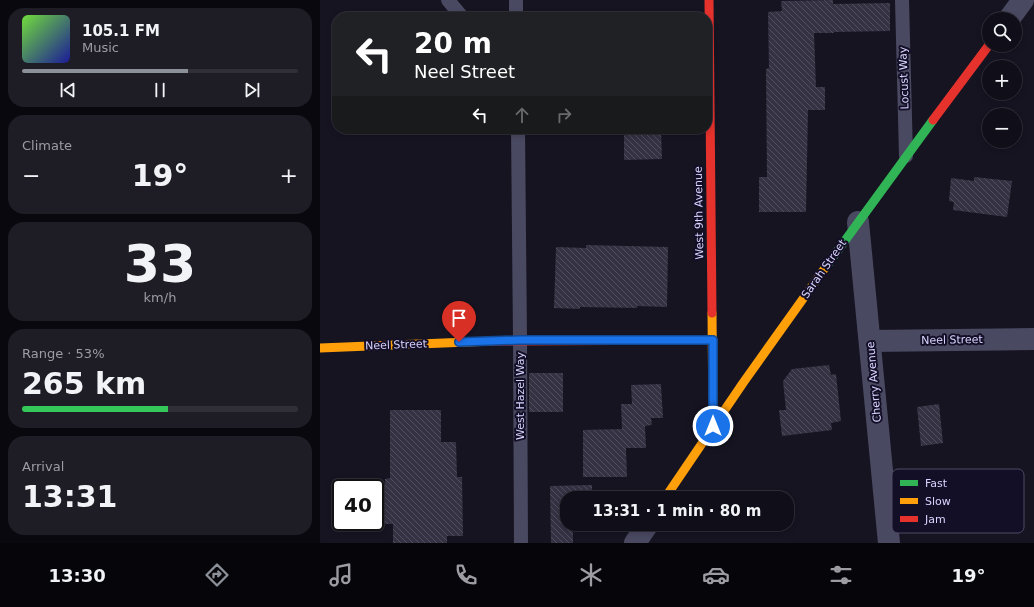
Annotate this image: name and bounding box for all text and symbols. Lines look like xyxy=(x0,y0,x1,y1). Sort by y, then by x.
map controls xyxy=(982,12,1022,148)
button: search xyxy=(982,12,1022,52)
text: 105.1 FM xyxy=(82,22,160,40)
text: 20 m xyxy=(414,27,492,60)
icon: left xyxy=(348,28,400,80)
text: Music xyxy=(82,40,119,55)
street label: Locust Way xyxy=(896,46,912,110)
button: + xyxy=(982,60,1022,100)
text: Neel Street xyxy=(414,61,515,82)
icon: previous xyxy=(57,79,79,101)
icon: pause xyxy=(149,79,171,101)
icon: next xyxy=(241,79,263,101)
icon: left xyxy=(469,104,491,126)
icon: ahead xyxy=(511,104,533,126)
icon: right xyxy=(553,104,575,126)
button: − xyxy=(982,108,1022,148)
text: Climate xyxy=(22,138,72,153)
text: 19° xyxy=(132,158,188,193)
text: − xyxy=(22,163,40,188)
text: + xyxy=(280,163,298,188)
street label: West 9th Avenue xyxy=(692,166,706,260)
text: 33 xyxy=(124,234,196,294)
street label: Sarah Street xyxy=(799,237,849,301)
text: km/h xyxy=(144,290,176,305)
pin xyxy=(442,301,476,342)
icon: arrive xyxy=(448,307,470,329)
street label: Neel Street xyxy=(921,333,984,347)
street label: Neel Street xyxy=(365,337,428,353)
street label: Cherry Avenue xyxy=(864,341,884,423)
text: Range · 53% xyxy=(22,346,105,361)
street label: West Hazel Way xyxy=(514,351,527,440)
text: 265 km xyxy=(22,366,146,401)
position arrow xyxy=(692,405,734,447)
text: Arrival xyxy=(22,459,64,474)
legend xyxy=(892,469,1024,533)
text: Fast xyxy=(925,477,948,490)
text: 13:31 xyxy=(22,479,118,514)
speed limit sign: 40 xyxy=(332,479,384,531)
text: Slow xyxy=(925,495,951,508)
text: 13:31 · 1 min · 80 m xyxy=(593,502,761,520)
text: Jam xyxy=(924,513,946,526)
icon: directions xyxy=(203,561,231,589)
icon: music xyxy=(327,561,355,589)
icon: phone xyxy=(452,561,480,589)
icon: climate xyxy=(577,561,605,589)
icon: car xyxy=(702,561,730,589)
icon: filters xyxy=(827,561,855,589)
text: 13:30 xyxy=(48,565,106,586)
text: 19° xyxy=(952,565,986,586)

